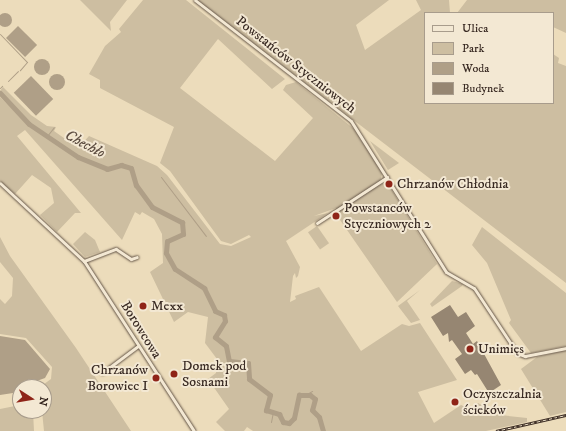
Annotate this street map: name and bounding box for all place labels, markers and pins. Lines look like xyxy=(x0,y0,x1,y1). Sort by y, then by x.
place label: Chrzanów Chłodnia xyxy=(397,176,508,192)
marker: Chrzanów Chłodnia xyxy=(384,179,394,189)
place label: Powstanców Styczniowych 2 xyxy=(344,200,431,232)
marker: Powstanców Styczniowych 2 xyxy=(331,211,341,221)
place label: Mexx xyxy=(151,298,183,314)
marker: Mexx xyxy=(138,301,148,311)
place label: Unimięs xyxy=(478,341,524,357)
marker: Unimięs xyxy=(465,344,475,354)
place label: Domek pod Sosnami xyxy=(182,358,246,390)
place label: Chrzanów Borowiec I xyxy=(87,362,148,394)
marker: Domek pod Sosnami xyxy=(169,369,179,379)
marker: Chrzanów Borowiec I xyxy=(151,373,161,383)
place label: Oczyszczalnia ścieków xyxy=(463,386,541,418)
marker: Oczyszczalnia ścieków xyxy=(450,397,460,407)

